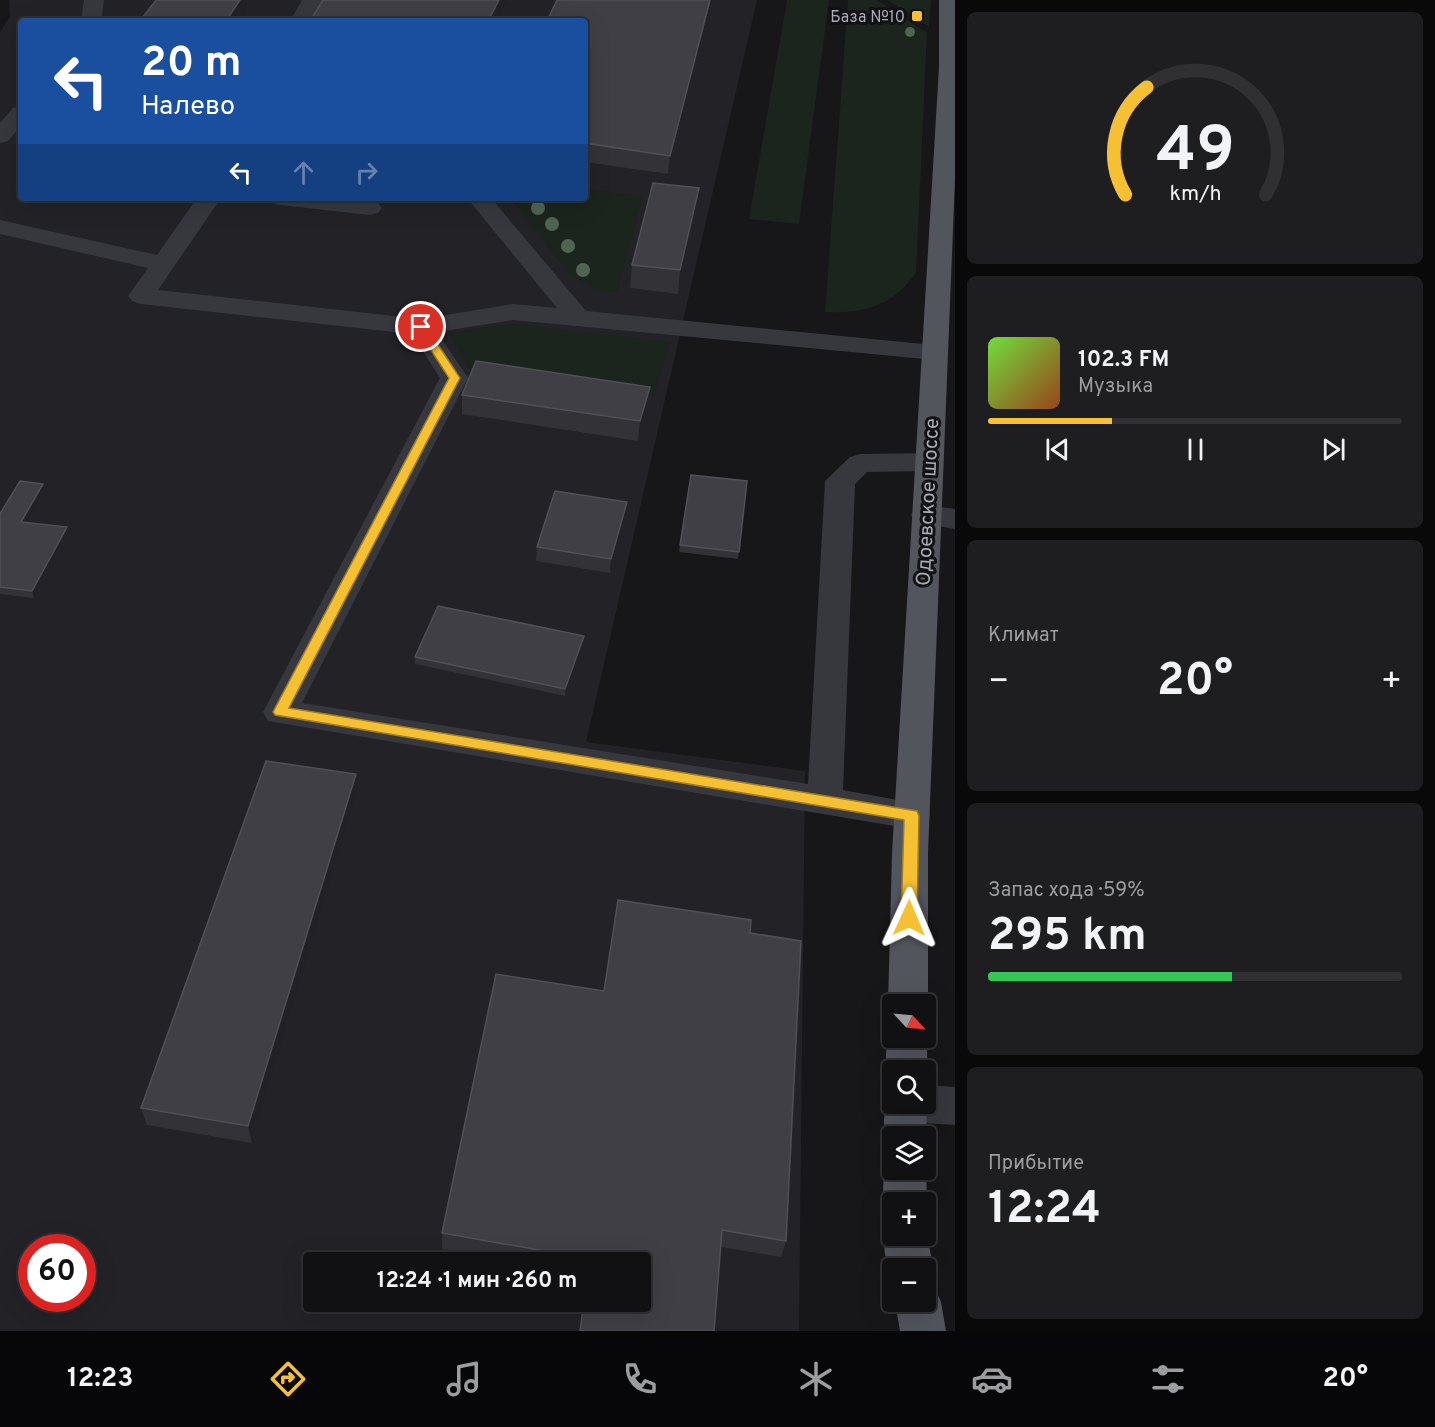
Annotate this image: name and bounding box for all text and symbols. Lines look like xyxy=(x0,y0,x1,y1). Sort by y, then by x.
place label: База №10 xyxy=(830,8,905,28)
marker: База №10 xyxy=(910,9,924,23)
text: 20 m xyxy=(141,38,242,91)
icon: left xyxy=(42,42,120,120)
text: Налево xyxy=(141,90,235,124)
text: 49 xyxy=(1156,114,1234,193)
icon: left xyxy=(224,156,257,189)
icon: ahead xyxy=(287,156,320,189)
icon: right xyxy=(350,156,383,189)
text: km/h xyxy=(1169,181,1221,208)
pin xyxy=(395,301,446,352)
icon: arrive xyxy=(404,310,437,343)
text: 102.3 FM xyxy=(1078,347,1169,374)
text: Музыка xyxy=(1078,374,1153,400)
street label: Одоевское шоссе xyxy=(912,418,946,587)
icon: previous xyxy=(1041,433,1074,466)
icon: pause xyxy=(1179,433,1212,466)
icon: next xyxy=(1317,433,1350,466)
text: Климат xyxy=(988,623,1059,649)
text: 20° xyxy=(1157,654,1233,711)
text: − xyxy=(988,662,1009,704)
text: + xyxy=(1381,662,1402,704)
text: Запас хода · 59% xyxy=(988,878,1145,904)
position arrow xyxy=(877,886,941,950)
text: 295 km xyxy=(988,909,1147,966)
north arrow xyxy=(882,994,936,1048)
map controls xyxy=(882,994,936,1312)
button: search xyxy=(882,1060,936,1114)
button: layers xyxy=(882,1126,936,1180)
text: Прибытие xyxy=(988,1151,1084,1177)
text: 12:24 xyxy=(988,1182,1101,1239)
button: + xyxy=(882,1192,936,1246)
speed limit sign: 60 xyxy=(18,1234,96,1312)
button: − xyxy=(882,1258,936,1312)
text: 12:24 · 1 мин · 260 m xyxy=(377,1268,577,1295)
icon: directions xyxy=(267,1358,309,1400)
icon: music xyxy=(443,1358,485,1400)
icon: phone xyxy=(619,1358,661,1400)
icon: climate xyxy=(795,1358,837,1400)
icon: car xyxy=(971,1358,1013,1400)
icon: filters xyxy=(1147,1358,1189,1400)
text: 12:23 xyxy=(67,1362,134,1396)
text: 20° xyxy=(1323,1362,1368,1396)

